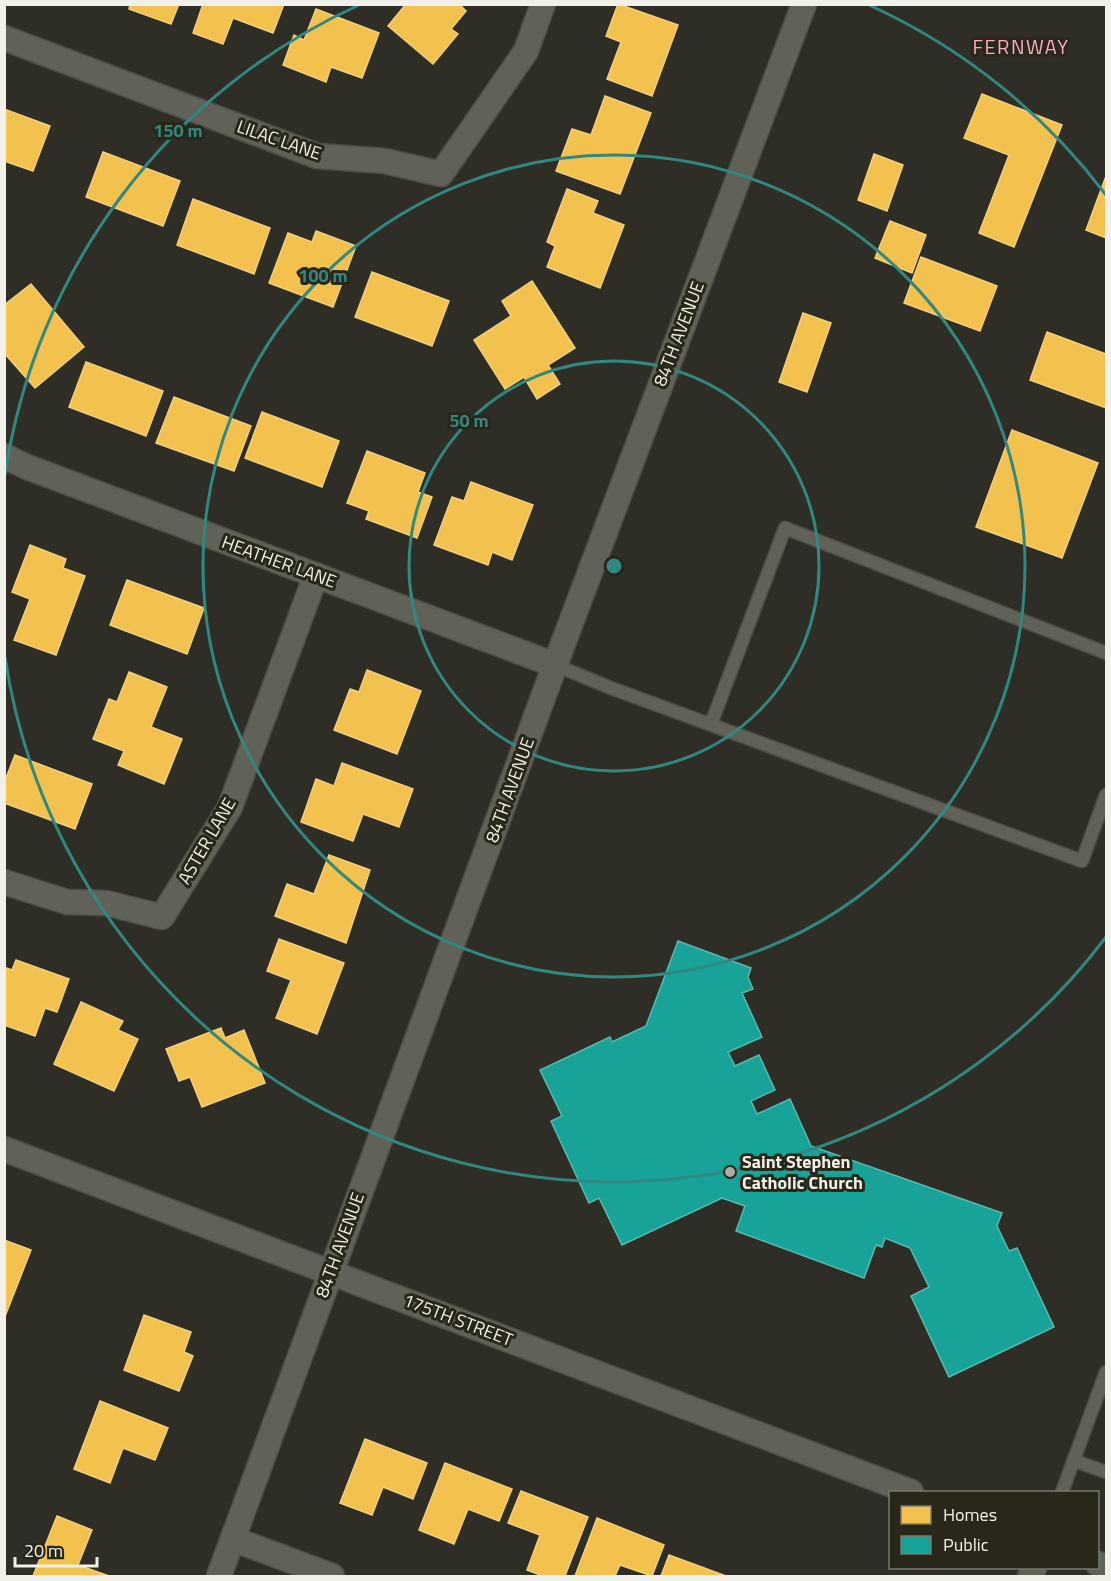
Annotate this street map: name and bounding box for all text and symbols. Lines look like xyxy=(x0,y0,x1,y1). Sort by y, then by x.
district label: FERNWAY xyxy=(973,31,1069,62)
street label: LILAC LANE xyxy=(233,113,325,167)
text: 150 m xyxy=(153,117,203,144)
text: 100 m xyxy=(298,262,348,289)
street label: 84TH AVENUE xyxy=(646,278,711,390)
text: 50 m xyxy=(449,407,489,434)
street label: HEATHER LANE xyxy=(218,528,340,595)
centre of rings xyxy=(604,556,624,576)
street label: 84TH AVENUE xyxy=(478,733,541,846)
street label: ASTER LANE xyxy=(171,792,242,889)
place label: Saint Stephen Catholic Church xyxy=(742,1148,863,1196)
marker: Saint Stephen Catholic Church xyxy=(723,1165,737,1179)
street label: 84TH AVENUE xyxy=(308,1188,371,1301)
street label: 175TH STREET xyxy=(399,1286,517,1353)
legend xyxy=(889,1491,1099,1569)
text: Homes xyxy=(943,1501,997,1528)
scale bar xyxy=(15,1530,98,1568)
text: Public xyxy=(943,1531,989,1558)
text: 20 m xyxy=(24,1537,63,1564)

